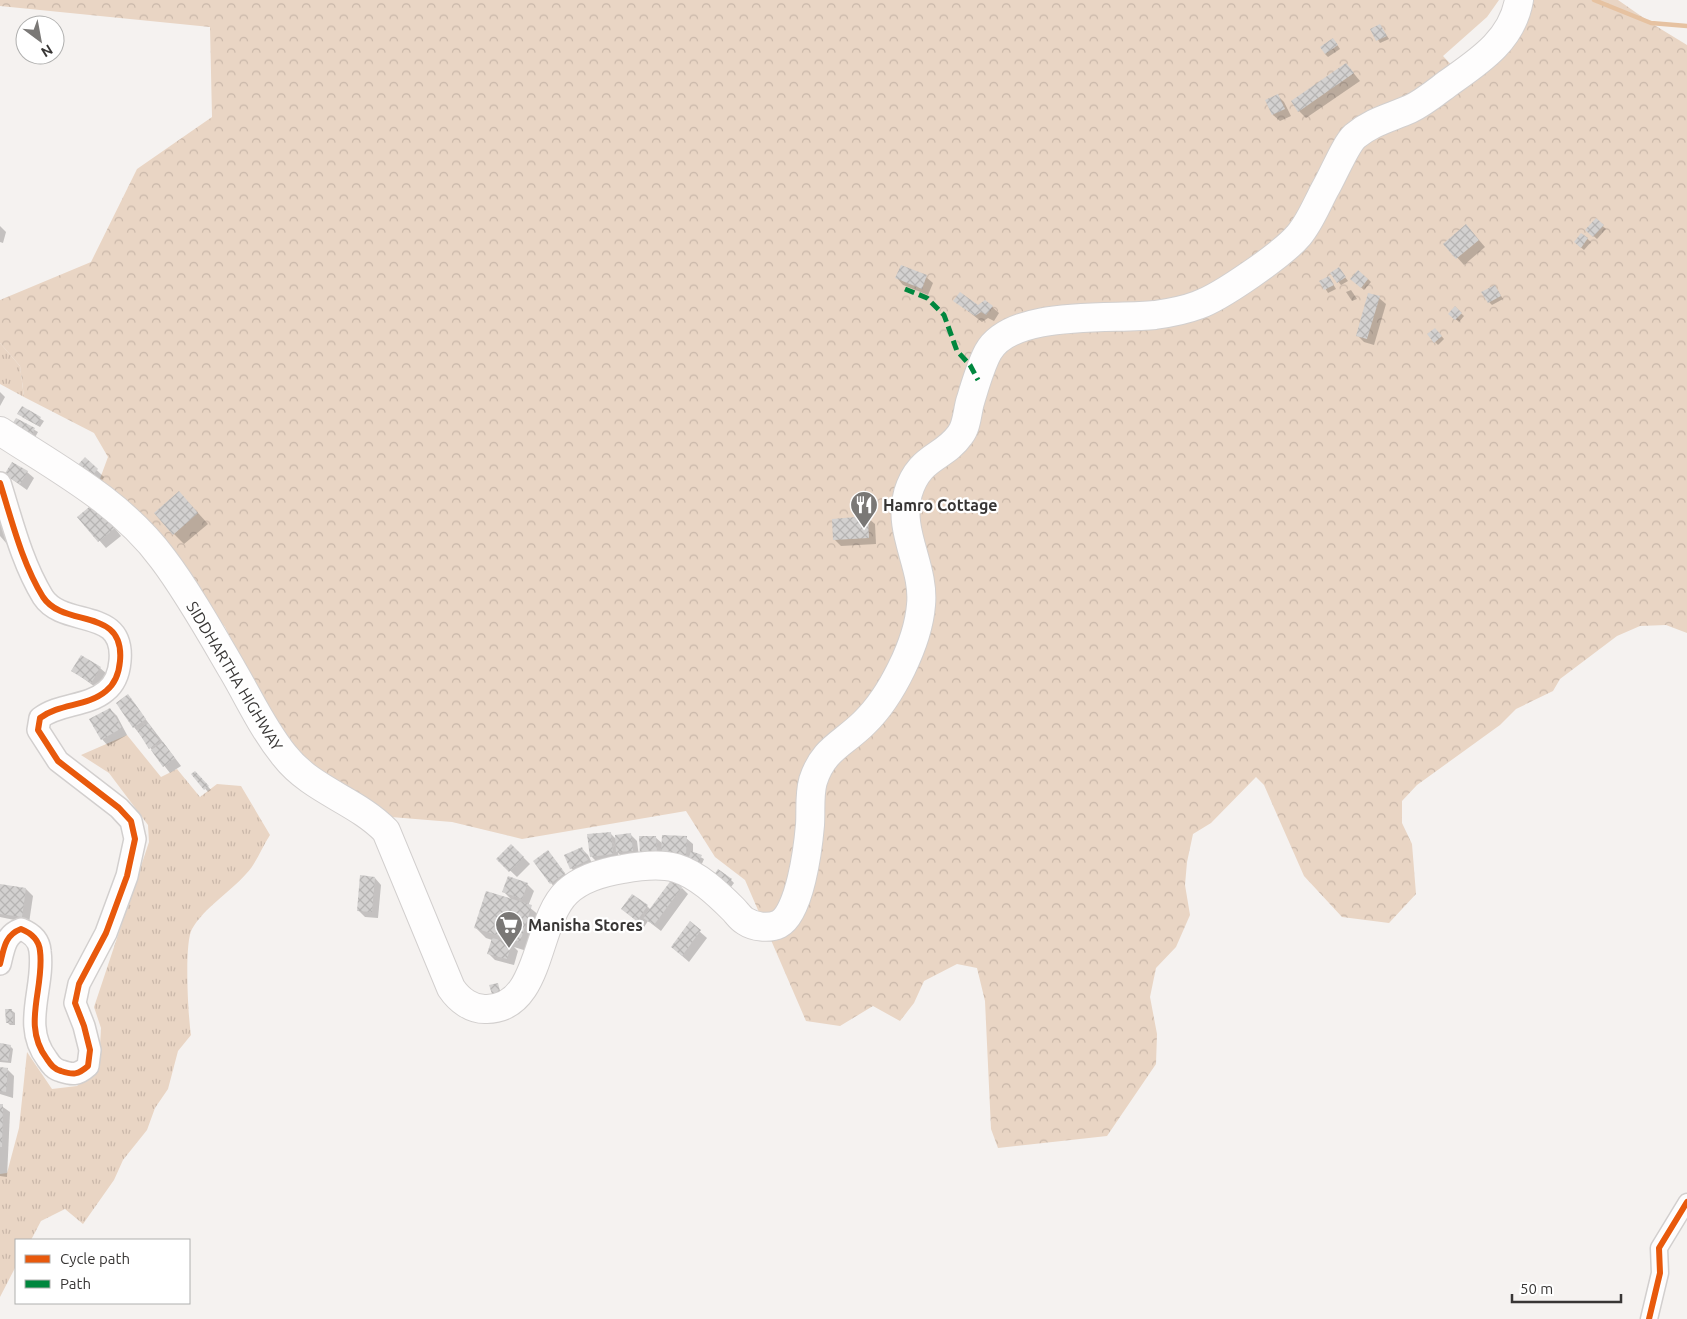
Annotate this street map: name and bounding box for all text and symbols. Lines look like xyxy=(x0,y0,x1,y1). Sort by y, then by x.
north arrow xyxy=(15,15,65,65)
text: N xyxy=(38,41,56,61)
restaurant icon: Hamro Cottage xyxy=(849,490,879,529)
place label: Hamro Cottage xyxy=(883,496,998,514)
street label: SIDDHARTHA HIGHWAY xyxy=(183,598,287,754)
supermarket icon: Manisha Stores xyxy=(494,910,524,949)
place label: Manisha Stores xyxy=(528,916,643,934)
legend xyxy=(15,1239,190,1304)
text: Cycle path xyxy=(60,1250,130,1267)
scale bar xyxy=(1512,1272,1621,1304)
text: Path xyxy=(60,1275,91,1292)
text: 50 m xyxy=(1520,1280,1553,1297)

